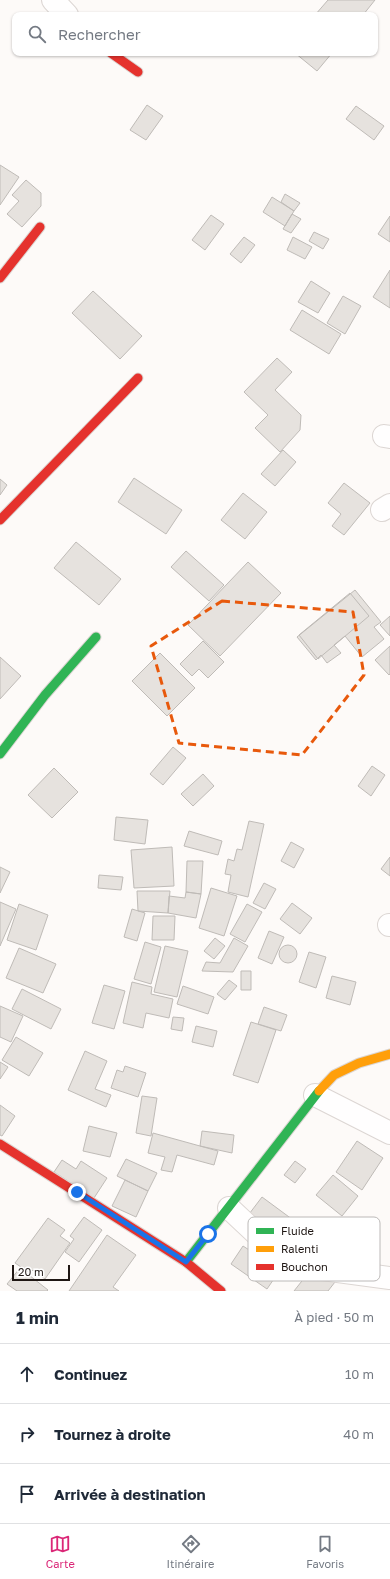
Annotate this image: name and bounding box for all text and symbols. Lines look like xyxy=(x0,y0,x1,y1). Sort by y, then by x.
search box xyxy=(12,12,378,56)
icon: search xyxy=(26,23,48,45)
text: Rechercher xyxy=(58,25,141,43)
route end xyxy=(68,1183,86,1201)
legend xyxy=(248,1217,380,1281)
text: Fluide xyxy=(281,1224,314,1237)
route start xyxy=(199,1225,217,1243)
text: Ralenti xyxy=(281,1242,318,1255)
text: Bouchon xyxy=(281,1260,328,1273)
scale bar xyxy=(12,1263,70,1282)
text: 20 m xyxy=(18,1265,44,1278)
text: 1 min xyxy=(16,1307,59,1328)
text: À pied · 50 m xyxy=(294,1309,374,1325)
icon: ahead xyxy=(16,1363,38,1385)
text: Continuez xyxy=(54,1365,127,1383)
text: 10 m xyxy=(345,1366,374,1382)
icon: right xyxy=(16,1423,38,1445)
text: Tournez à droite xyxy=(54,1425,171,1443)
text: 40 m xyxy=(343,1426,374,1442)
icon: arrive xyxy=(16,1483,38,1505)
text: Arrivée à destination xyxy=(54,1485,206,1503)
tab: Carte xyxy=(46,1533,75,1570)
tab: Itinéraire xyxy=(167,1533,214,1570)
tab: Favoris xyxy=(306,1533,344,1570)

